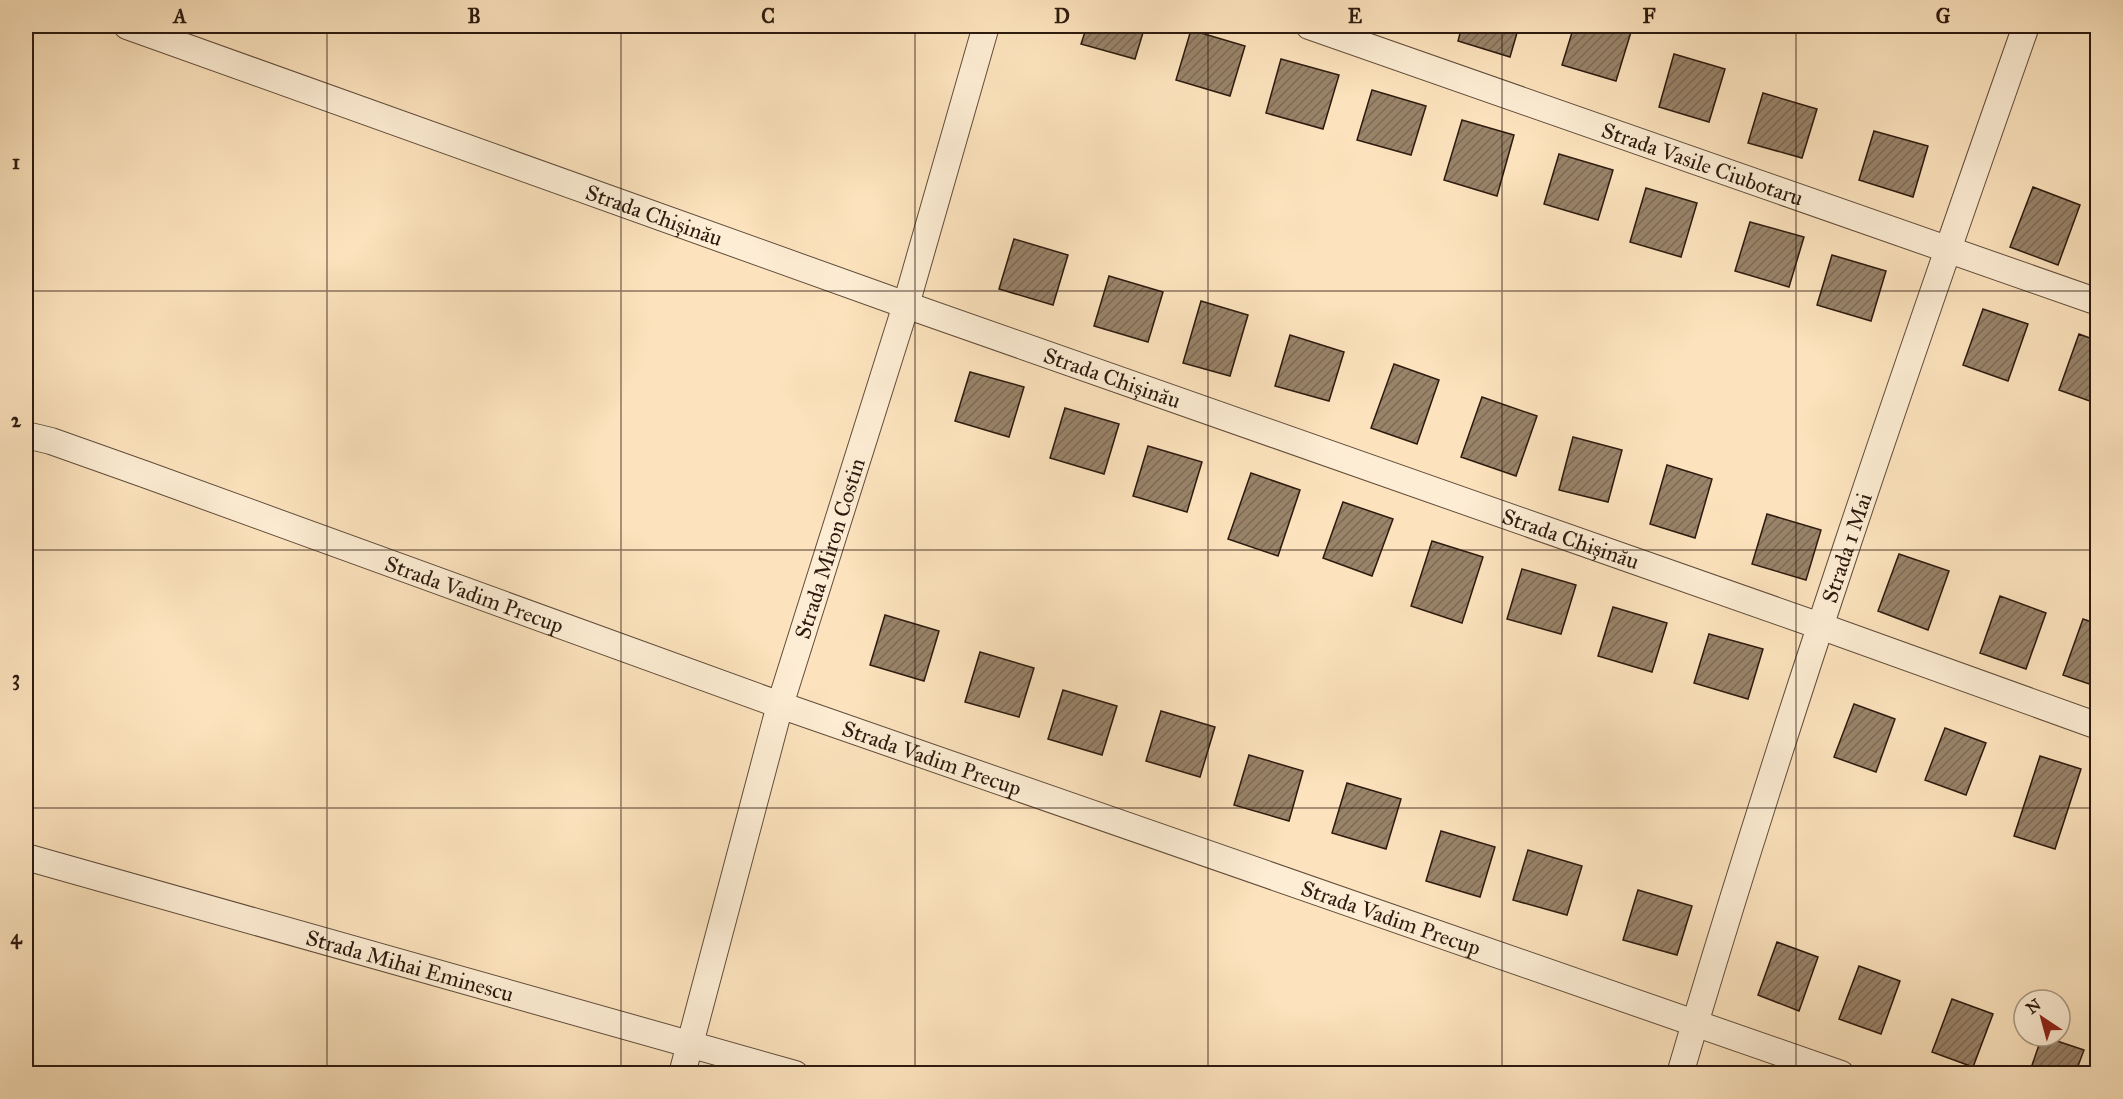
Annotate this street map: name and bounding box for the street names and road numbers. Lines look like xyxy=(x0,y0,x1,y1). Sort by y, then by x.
street label: Strada Vasile Ciubotaru xyxy=(1598,116,1807,211)
street label: Strada Chișinău xyxy=(582,178,727,252)
street label: Strada Chișinău xyxy=(1040,341,1185,414)
street label: Strada Miron Costin xyxy=(788,455,870,642)
street label: Strada 1 Mai xyxy=(1815,489,1877,606)
street label: Strada Chișinău xyxy=(1499,502,1643,575)
street label: Strada Vadim Precup xyxy=(381,549,568,639)
street label: Strada Vadim Precup xyxy=(839,714,1025,802)
street label: Strada Vadim Precup xyxy=(1298,874,1484,961)
street label: Strada Mihai Eminescu xyxy=(303,923,517,1008)

